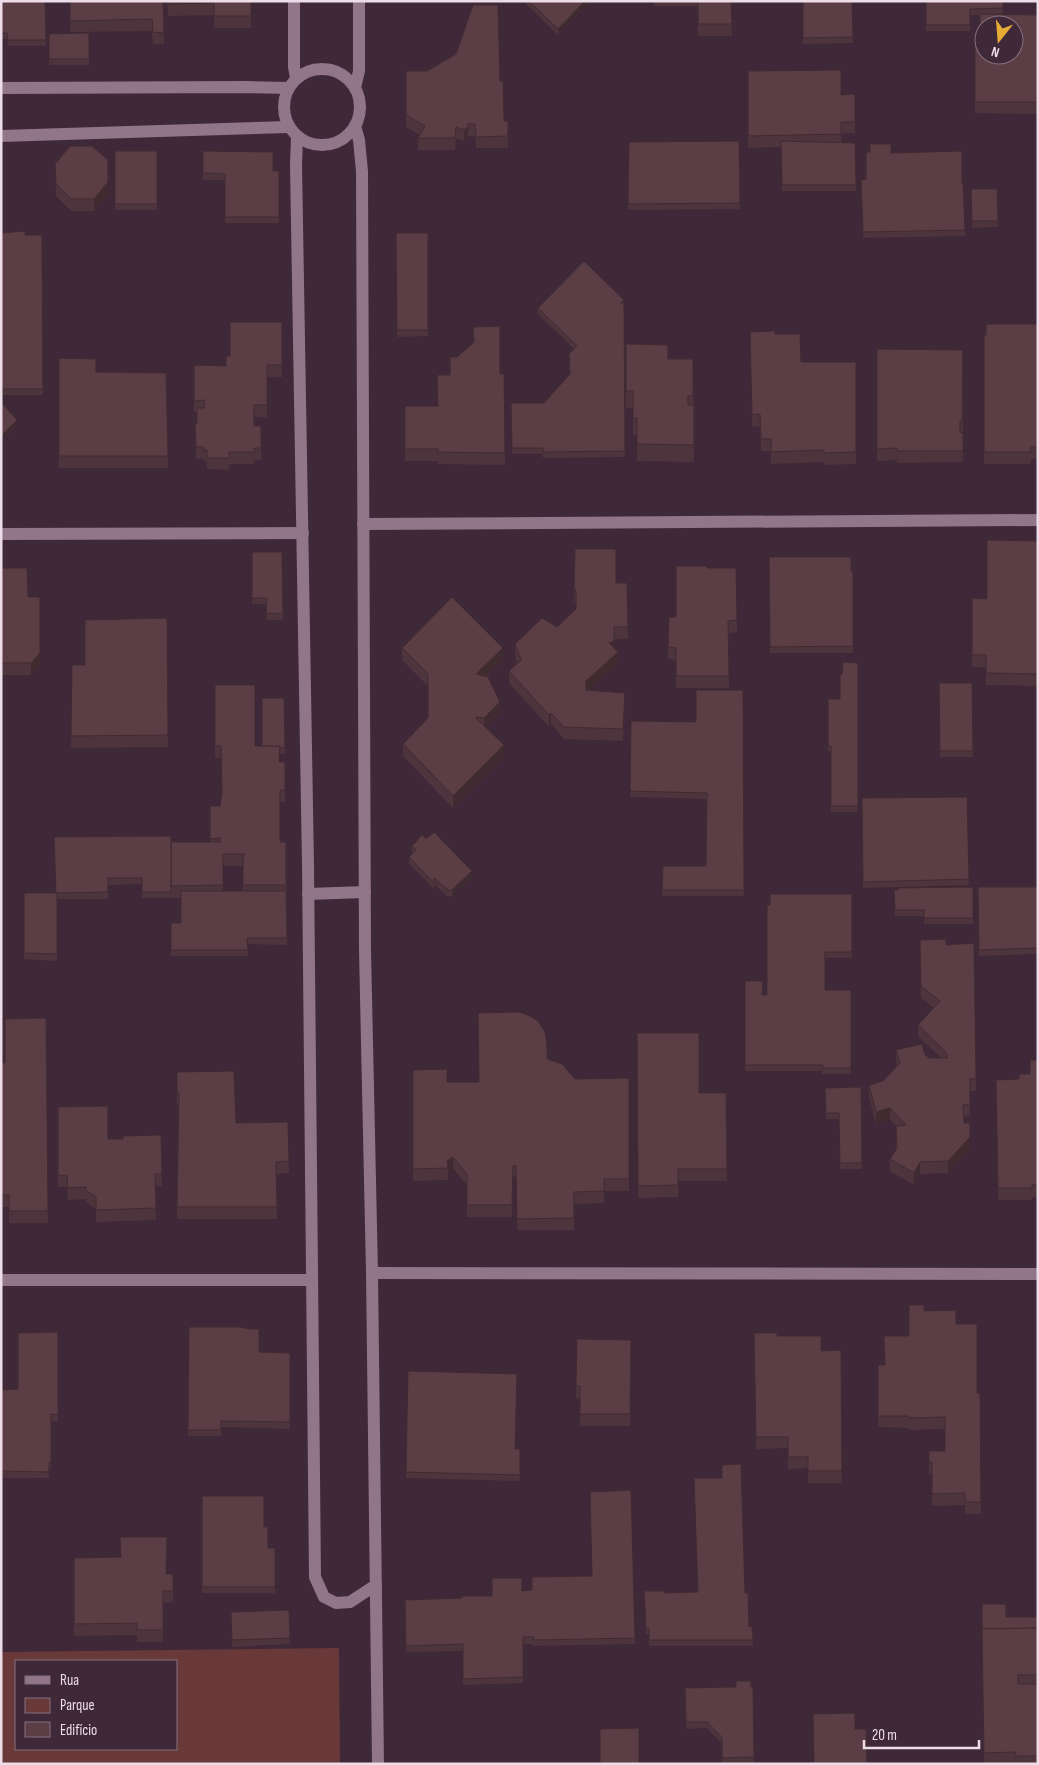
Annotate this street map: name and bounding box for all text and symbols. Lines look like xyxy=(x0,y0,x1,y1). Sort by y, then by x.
north arrow xyxy=(974,15,1024,65)
text: N xyxy=(989,43,1001,61)
legend xyxy=(15,1660,178,1750)
text: Rua xyxy=(60,1671,79,1690)
text: Parque xyxy=(60,1696,95,1715)
scale bar xyxy=(864,1718,979,1750)
text: Edifício xyxy=(60,1721,97,1740)
text: 20 m xyxy=(872,1726,897,1745)

